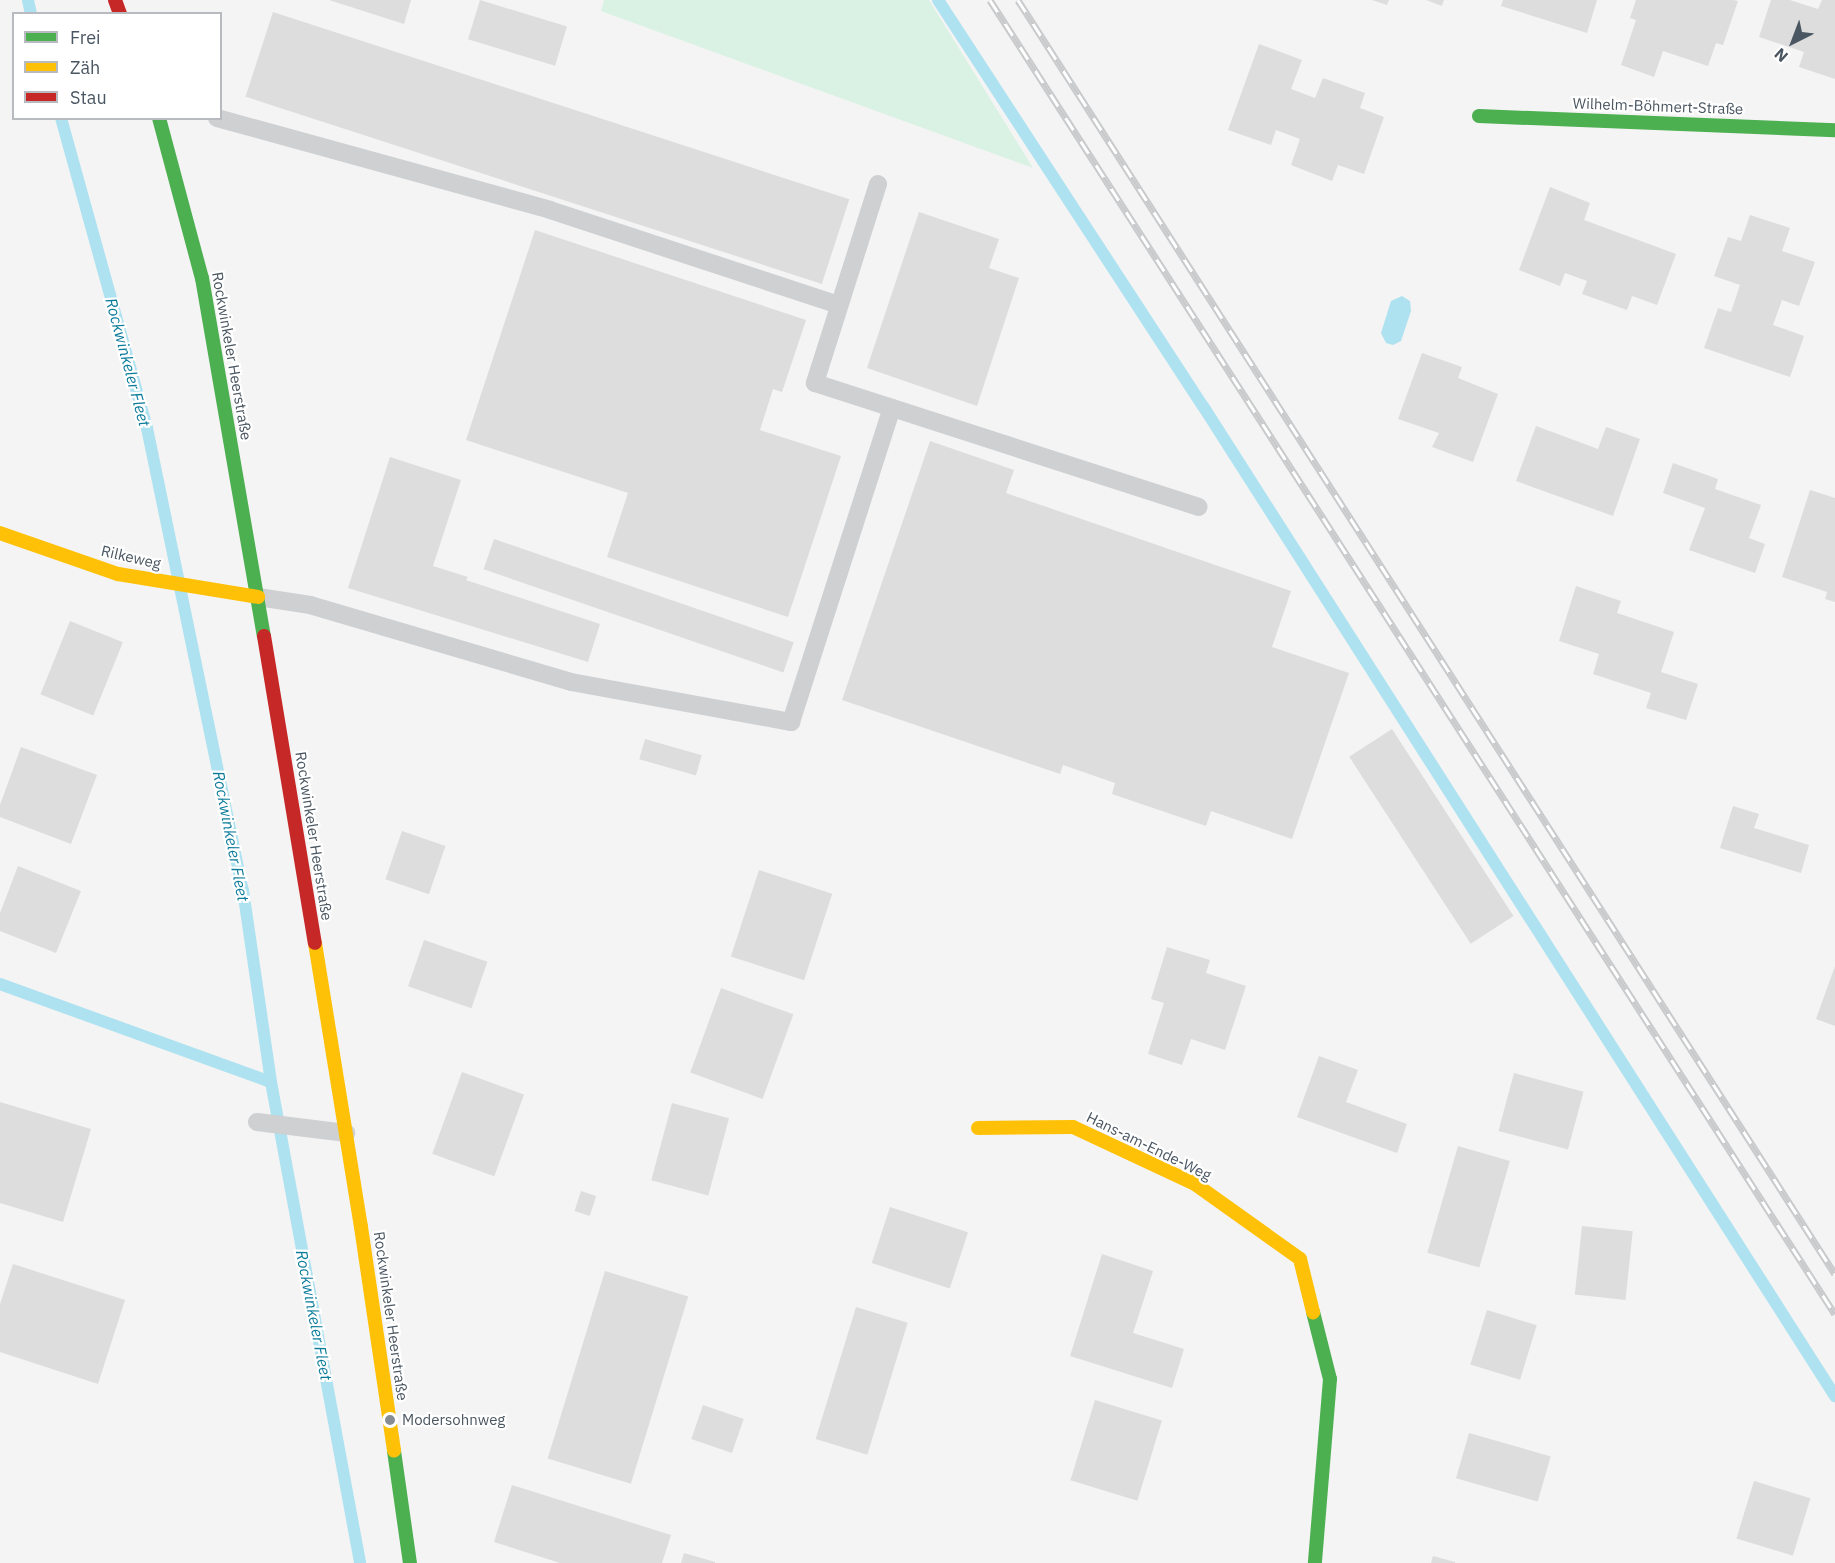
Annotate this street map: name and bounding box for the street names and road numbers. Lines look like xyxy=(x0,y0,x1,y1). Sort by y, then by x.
street label: Wilhelm-Böhmert-Straße xyxy=(1572,94,1744,118)
street label: Rockwinkeler Heerstraße xyxy=(208,270,256,442)
street label: Rilkeweg xyxy=(99,541,163,573)
street label: Rockwinkeler Heerstraße xyxy=(292,750,336,922)
street label: Hans-am-Ende-Weg xyxy=(1084,1108,1214,1184)
street label: Rockwinkeler Heerstraße xyxy=(370,1230,412,1402)

